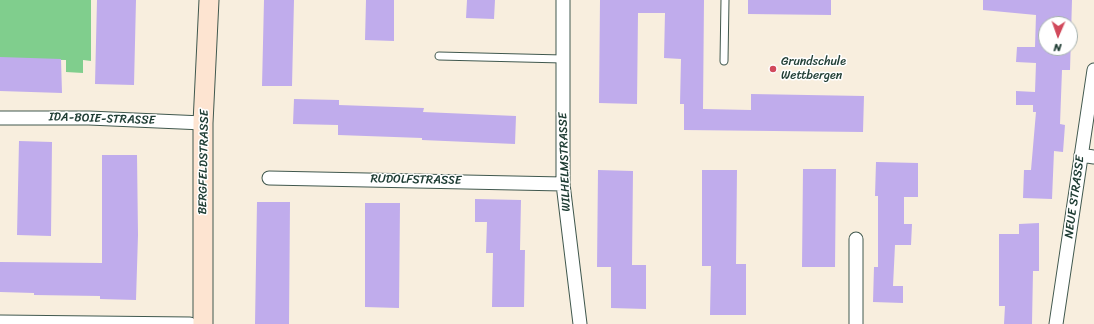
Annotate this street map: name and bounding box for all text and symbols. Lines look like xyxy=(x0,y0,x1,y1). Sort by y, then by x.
north arrow xyxy=(1038,16,1078,56)
text: N xyxy=(1053,38,1062,57)
place label: Grundschule Wettbergen xyxy=(781,55,846,83)
marker: Grundschule Wettbergen xyxy=(768,64,778,74)
street label: BERGFELDSTRASSE xyxy=(196,109,212,215)
street label: IDA-BOIE-STRASSE xyxy=(49,110,155,128)
street label: WILHELMSTRASSE xyxy=(556,112,574,212)
street label: NEUE STRASSE xyxy=(1062,155,1088,239)
street label: RUDOLFSTRASSE xyxy=(370,172,462,188)

